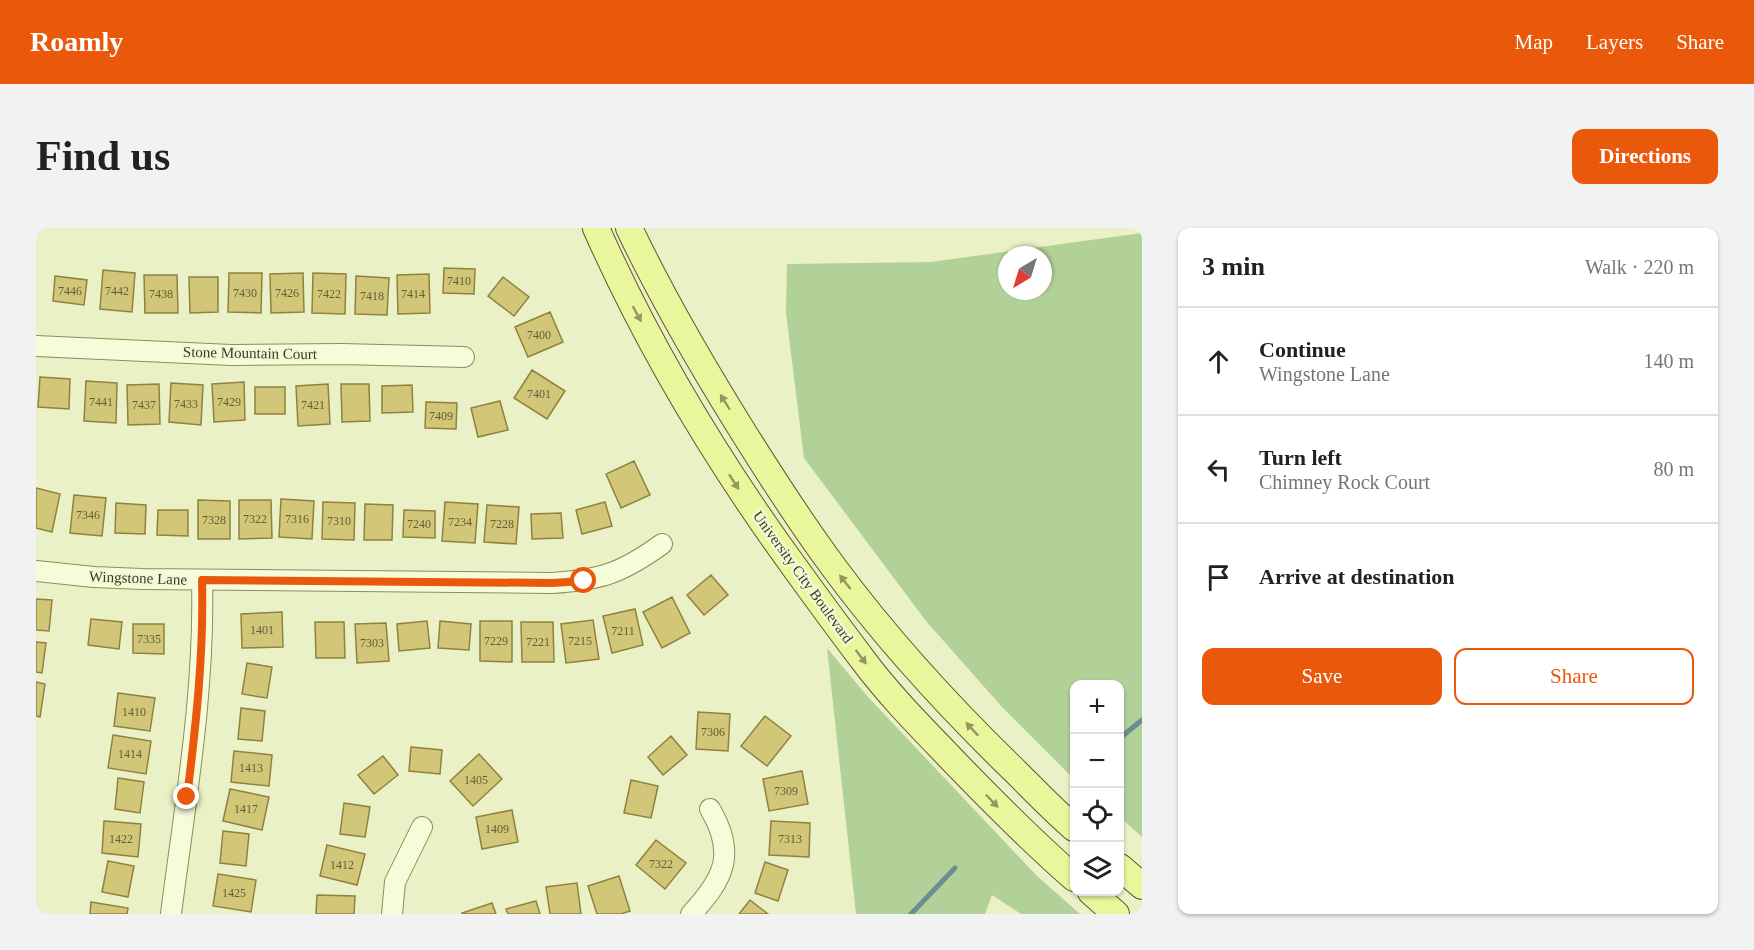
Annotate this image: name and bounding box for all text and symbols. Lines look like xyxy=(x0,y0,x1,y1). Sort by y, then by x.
text: Roamly xyxy=(30,26,123,57)
text: Map xyxy=(1515,30,1553,54)
text: Layers xyxy=(1586,30,1643,54)
text: Share xyxy=(1676,30,1724,54)
button: Directions xyxy=(1572,129,1718,184)
text: Find us xyxy=(36,133,170,179)
north arrow xyxy=(998,246,1052,300)
text: 3 min xyxy=(1202,252,1265,281)
text: Walk · 220 m xyxy=(1585,256,1694,278)
house number: 7410 xyxy=(447,274,471,288)
house number: 7446 xyxy=(58,284,82,298)
house number: 7442 xyxy=(105,284,129,298)
house number: 7430 xyxy=(233,286,257,300)
house number: 7426 xyxy=(275,286,299,300)
house number: 7438 xyxy=(149,287,173,301)
house number: 7422 xyxy=(317,287,341,301)
house number: 7414 xyxy=(401,287,425,301)
house number: 7418 xyxy=(360,289,384,303)
one-way arrow xyxy=(631,305,641,323)
house number: 7400 xyxy=(527,328,551,342)
text: Continue xyxy=(1259,337,1346,362)
street label: Stone Mountain Court xyxy=(183,344,318,362)
icon: ahead xyxy=(1202,345,1235,378)
text: 140 m xyxy=(1643,350,1694,372)
text: Wingstone Lane xyxy=(1259,363,1390,385)
house number: 7401 xyxy=(527,387,551,401)
one-way arrow xyxy=(720,394,731,410)
house number: 7441 xyxy=(89,395,113,409)
house number: 7429 xyxy=(217,395,241,409)
house number: 7433 xyxy=(174,397,198,411)
house number: 7437 xyxy=(132,398,156,412)
house number: 7421 xyxy=(301,398,325,412)
house number: 7409 xyxy=(429,409,453,423)
text: Turn left xyxy=(1259,445,1342,470)
icon: left xyxy=(1202,453,1235,486)
text: 80 m xyxy=(1653,458,1694,480)
text: Chimney Rock Court xyxy=(1259,471,1430,493)
one-way arrow xyxy=(729,474,740,491)
house number: 7346 xyxy=(76,508,100,522)
street label: University City Boulevard xyxy=(750,508,857,646)
house number: 7322 xyxy=(243,512,267,526)
house number: 7316 xyxy=(285,512,309,526)
house number: 7328 xyxy=(202,513,226,527)
house number: 7310 xyxy=(327,514,351,528)
house number: 7234 xyxy=(448,515,472,529)
house number: 7240 xyxy=(407,517,431,531)
house number: 7228 xyxy=(490,517,514,531)
icon: arrive xyxy=(1202,561,1235,594)
text: Arrive at destination xyxy=(1259,564,1455,589)
route start xyxy=(570,567,596,593)
street label: Wingstone Lane xyxy=(89,568,188,588)
one-way arrow xyxy=(839,574,852,589)
house number: 1401 xyxy=(250,623,274,637)
house number: 7211 xyxy=(611,624,635,638)
house number: 7335 xyxy=(137,632,161,646)
house number: 7229 xyxy=(484,634,508,648)
house number: 7215 xyxy=(568,634,592,648)
house number: 7221 xyxy=(526,635,550,649)
house number: 7303 xyxy=(360,636,384,650)
button: Save xyxy=(1202,648,1442,705)
button: Share xyxy=(1454,648,1694,705)
one-way arrow xyxy=(855,649,868,665)
map controls xyxy=(1070,680,1124,896)
button: + xyxy=(1070,680,1124,734)
house number: 1410 xyxy=(122,705,146,719)
one-way arrow xyxy=(966,723,980,737)
house number: 7306 xyxy=(701,725,725,739)
button: − xyxy=(1070,734,1124,788)
house number: 1414 xyxy=(118,747,142,761)
house number: 1413 xyxy=(239,761,263,775)
house number: 1405 xyxy=(464,773,488,787)
route end xyxy=(173,783,199,809)
house number: 7309 xyxy=(774,784,798,798)
button: locate xyxy=(1070,788,1124,842)
one-way arrow xyxy=(985,794,999,808)
house number: 1417 xyxy=(234,802,258,816)
house number: 1409 xyxy=(485,822,509,836)
house number: 1422 xyxy=(109,832,133,846)
house number: 7313 xyxy=(778,832,802,846)
button: layers xyxy=(1070,842,1124,896)
house number: 7322 xyxy=(649,857,673,871)
house number: 1412 xyxy=(330,858,354,872)
house number: 1425 xyxy=(222,886,246,900)

